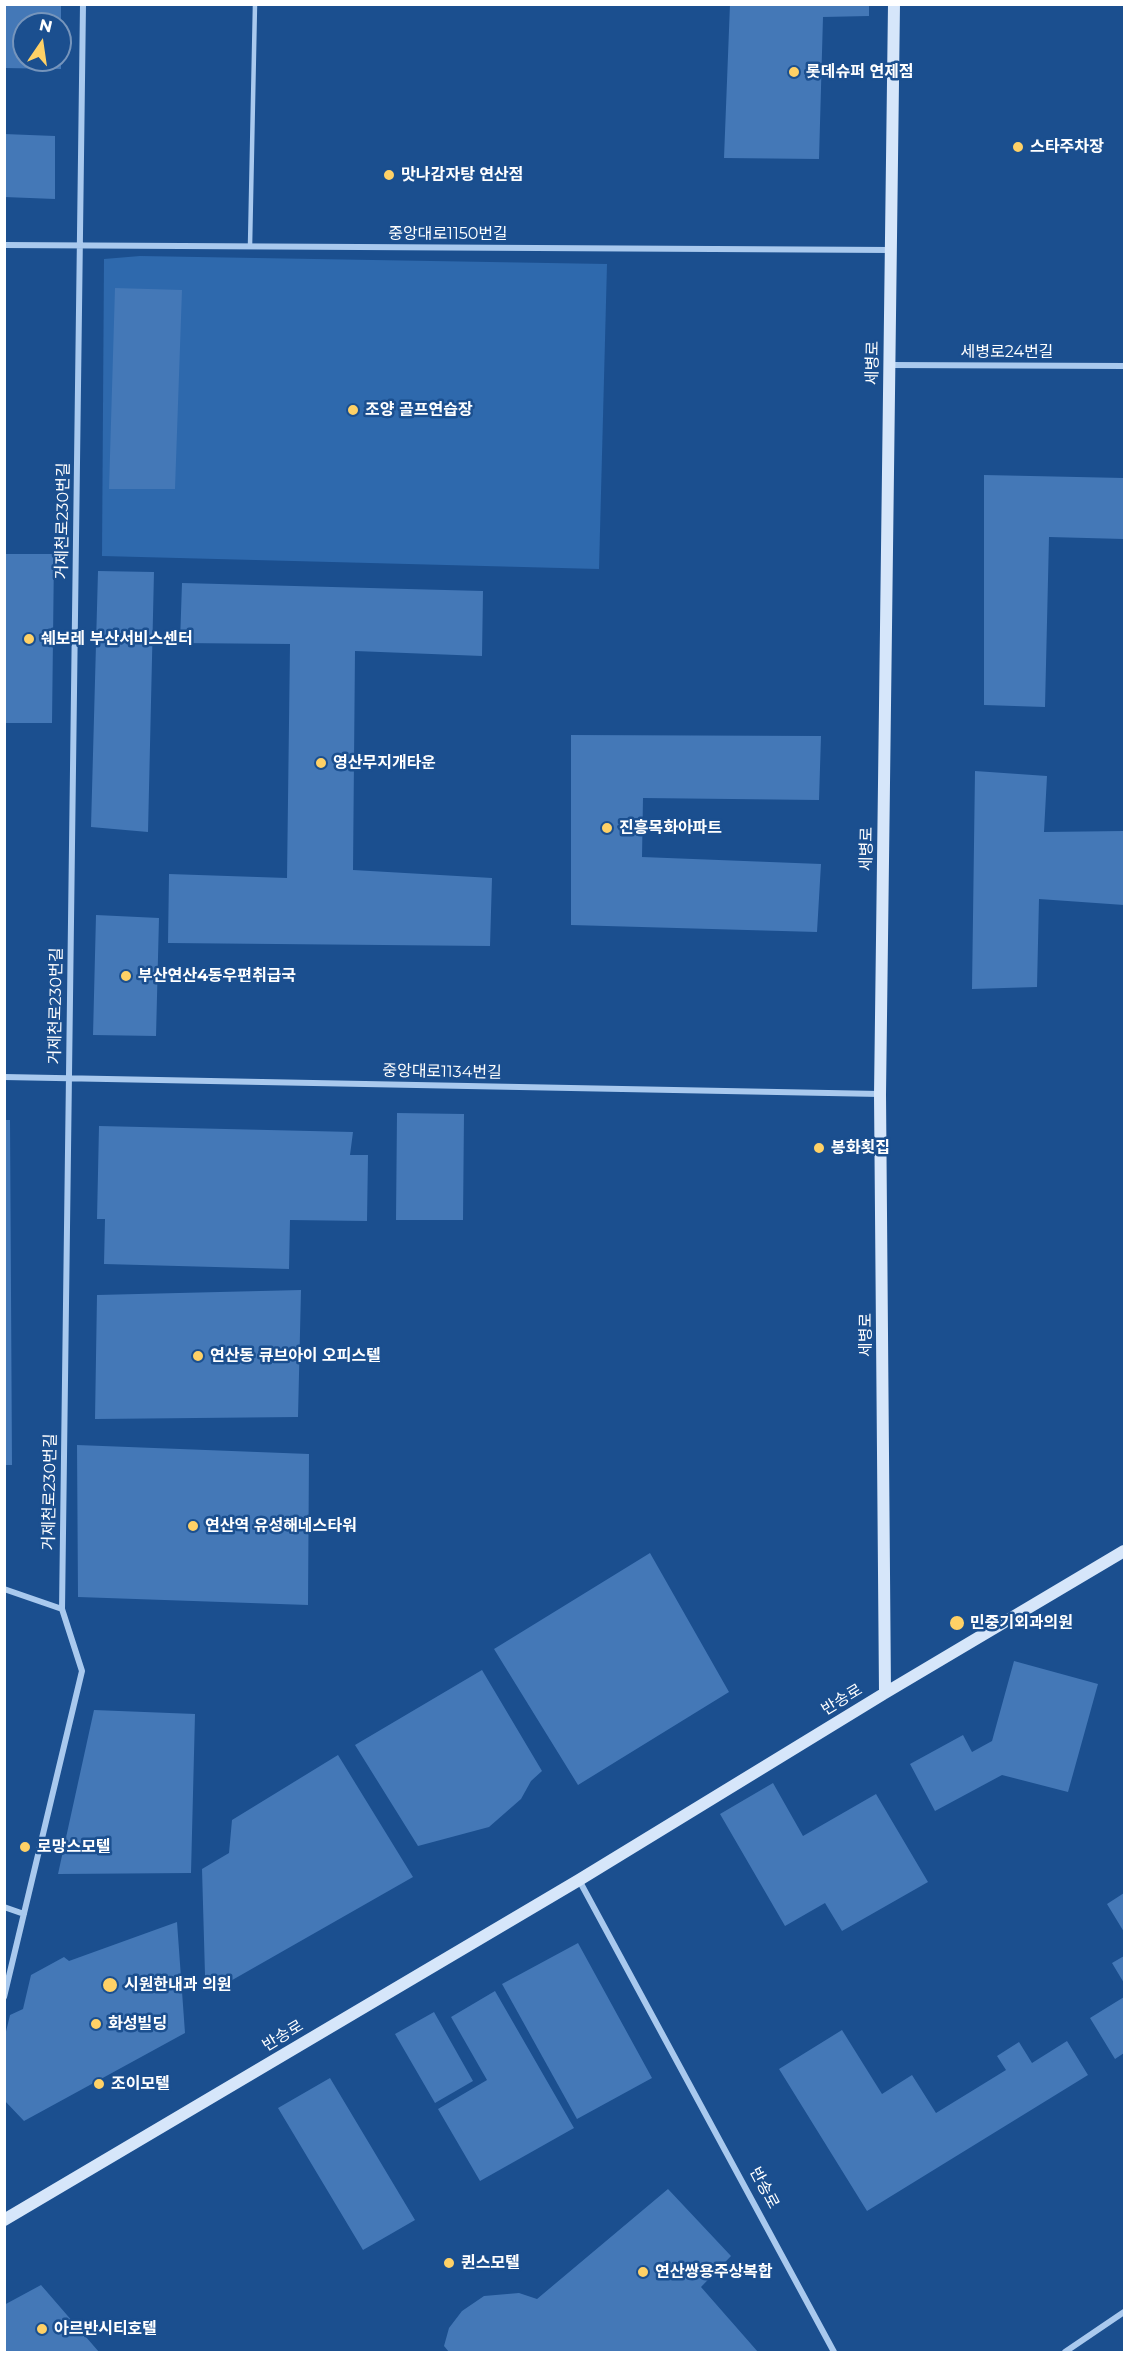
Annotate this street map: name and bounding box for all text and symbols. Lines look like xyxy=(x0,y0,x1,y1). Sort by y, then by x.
north arrow xyxy=(12,12,72,72)
text: N xyxy=(37,15,54,37)
place label: 롯데슈퍼 연제점 xyxy=(806,62,914,82)
marker: 롯데슈퍼 연제점 xyxy=(787,65,801,79)
place label: 스타주차장 xyxy=(1030,137,1104,157)
marker: 스타주차장 xyxy=(1011,140,1025,154)
place label: 맛나감자탕 연산점 xyxy=(401,165,523,185)
marker: 맛나감자탕 연산점 xyxy=(382,168,396,182)
street label: 중앙대로1150번길 xyxy=(388,224,508,244)
street label: 세병로 xyxy=(863,341,883,385)
street label: 세병로24번길 xyxy=(961,342,1053,362)
place label: 조양 골프연습장 xyxy=(365,400,473,420)
marker: 조양 골프연습장 xyxy=(346,403,360,417)
street label: 거제천로230번길 xyxy=(52,462,74,580)
place label: 쉐보레 부산서비스센터 xyxy=(41,629,193,649)
marker: 쉐보레 부산서비스센터 xyxy=(22,632,36,646)
place label: 영산무지개타운 xyxy=(333,753,436,773)
marker: 영산무지개타운 xyxy=(314,756,328,770)
place label: 진흥목화아파트 xyxy=(619,818,722,838)
marker: 진흥목화아파트 xyxy=(600,821,614,835)
street label: 세병로 xyxy=(857,827,877,871)
street label: 거제천로230번길 xyxy=(45,947,67,1065)
place label: 부산연산4동우편취급국 xyxy=(138,966,296,986)
marker: 부산연산4동우편취급국 xyxy=(119,969,133,983)
street label: 중앙대로1134번길 xyxy=(382,1061,502,1083)
place label: 봉화횟집 xyxy=(831,1138,890,1158)
marker: 봉화횟집 xyxy=(812,1141,826,1155)
street label: 세병로 xyxy=(856,1313,876,1357)
place label: 연산동 큐브아이 오피스텔 xyxy=(210,1346,381,1366)
marker: 연산동 큐브아이 오피스텔 xyxy=(191,1349,205,1363)
street label: 거제천로230번길 xyxy=(39,1433,61,1551)
place label: 연산역 유성해네스타워 xyxy=(205,1516,357,1536)
marker: 연산역 유성해네스타워 xyxy=(186,1519,200,1533)
place label: 민중기외과의원 xyxy=(970,1613,1073,1633)
marker: 민중기외과의원 xyxy=(948,1614,966,1632)
street label: 반송로 xyxy=(818,1680,866,1720)
place label: 로망스모텔 xyxy=(37,1837,111,1857)
marker: 로망스모텔 xyxy=(18,1840,32,1854)
place label: 시원한내과 의원 xyxy=(124,1975,232,1995)
marker: 시원한내과 의원 xyxy=(101,1976,119,1994)
place label: 화성빌딩 xyxy=(108,2014,167,2034)
street label: 반송로 xyxy=(259,2016,307,2056)
marker: 화성빌딩 xyxy=(89,2017,103,2031)
place label: 조이모텔 xyxy=(111,2074,170,2094)
marker: 조이모텔 xyxy=(92,2077,106,2091)
street label: 반송로 xyxy=(745,2164,783,2212)
place label: 퀸스모텔 xyxy=(461,2253,520,2273)
marker: 퀸스모텔 xyxy=(442,2256,456,2270)
place label: 연산쌍용주상복합 xyxy=(655,2262,773,2282)
marker: 연산쌍용주상복합 xyxy=(636,2265,650,2279)
place label: 아르반시티호텔 xyxy=(54,2319,157,2339)
marker: 아르반시티호텔 xyxy=(35,2322,49,2336)

